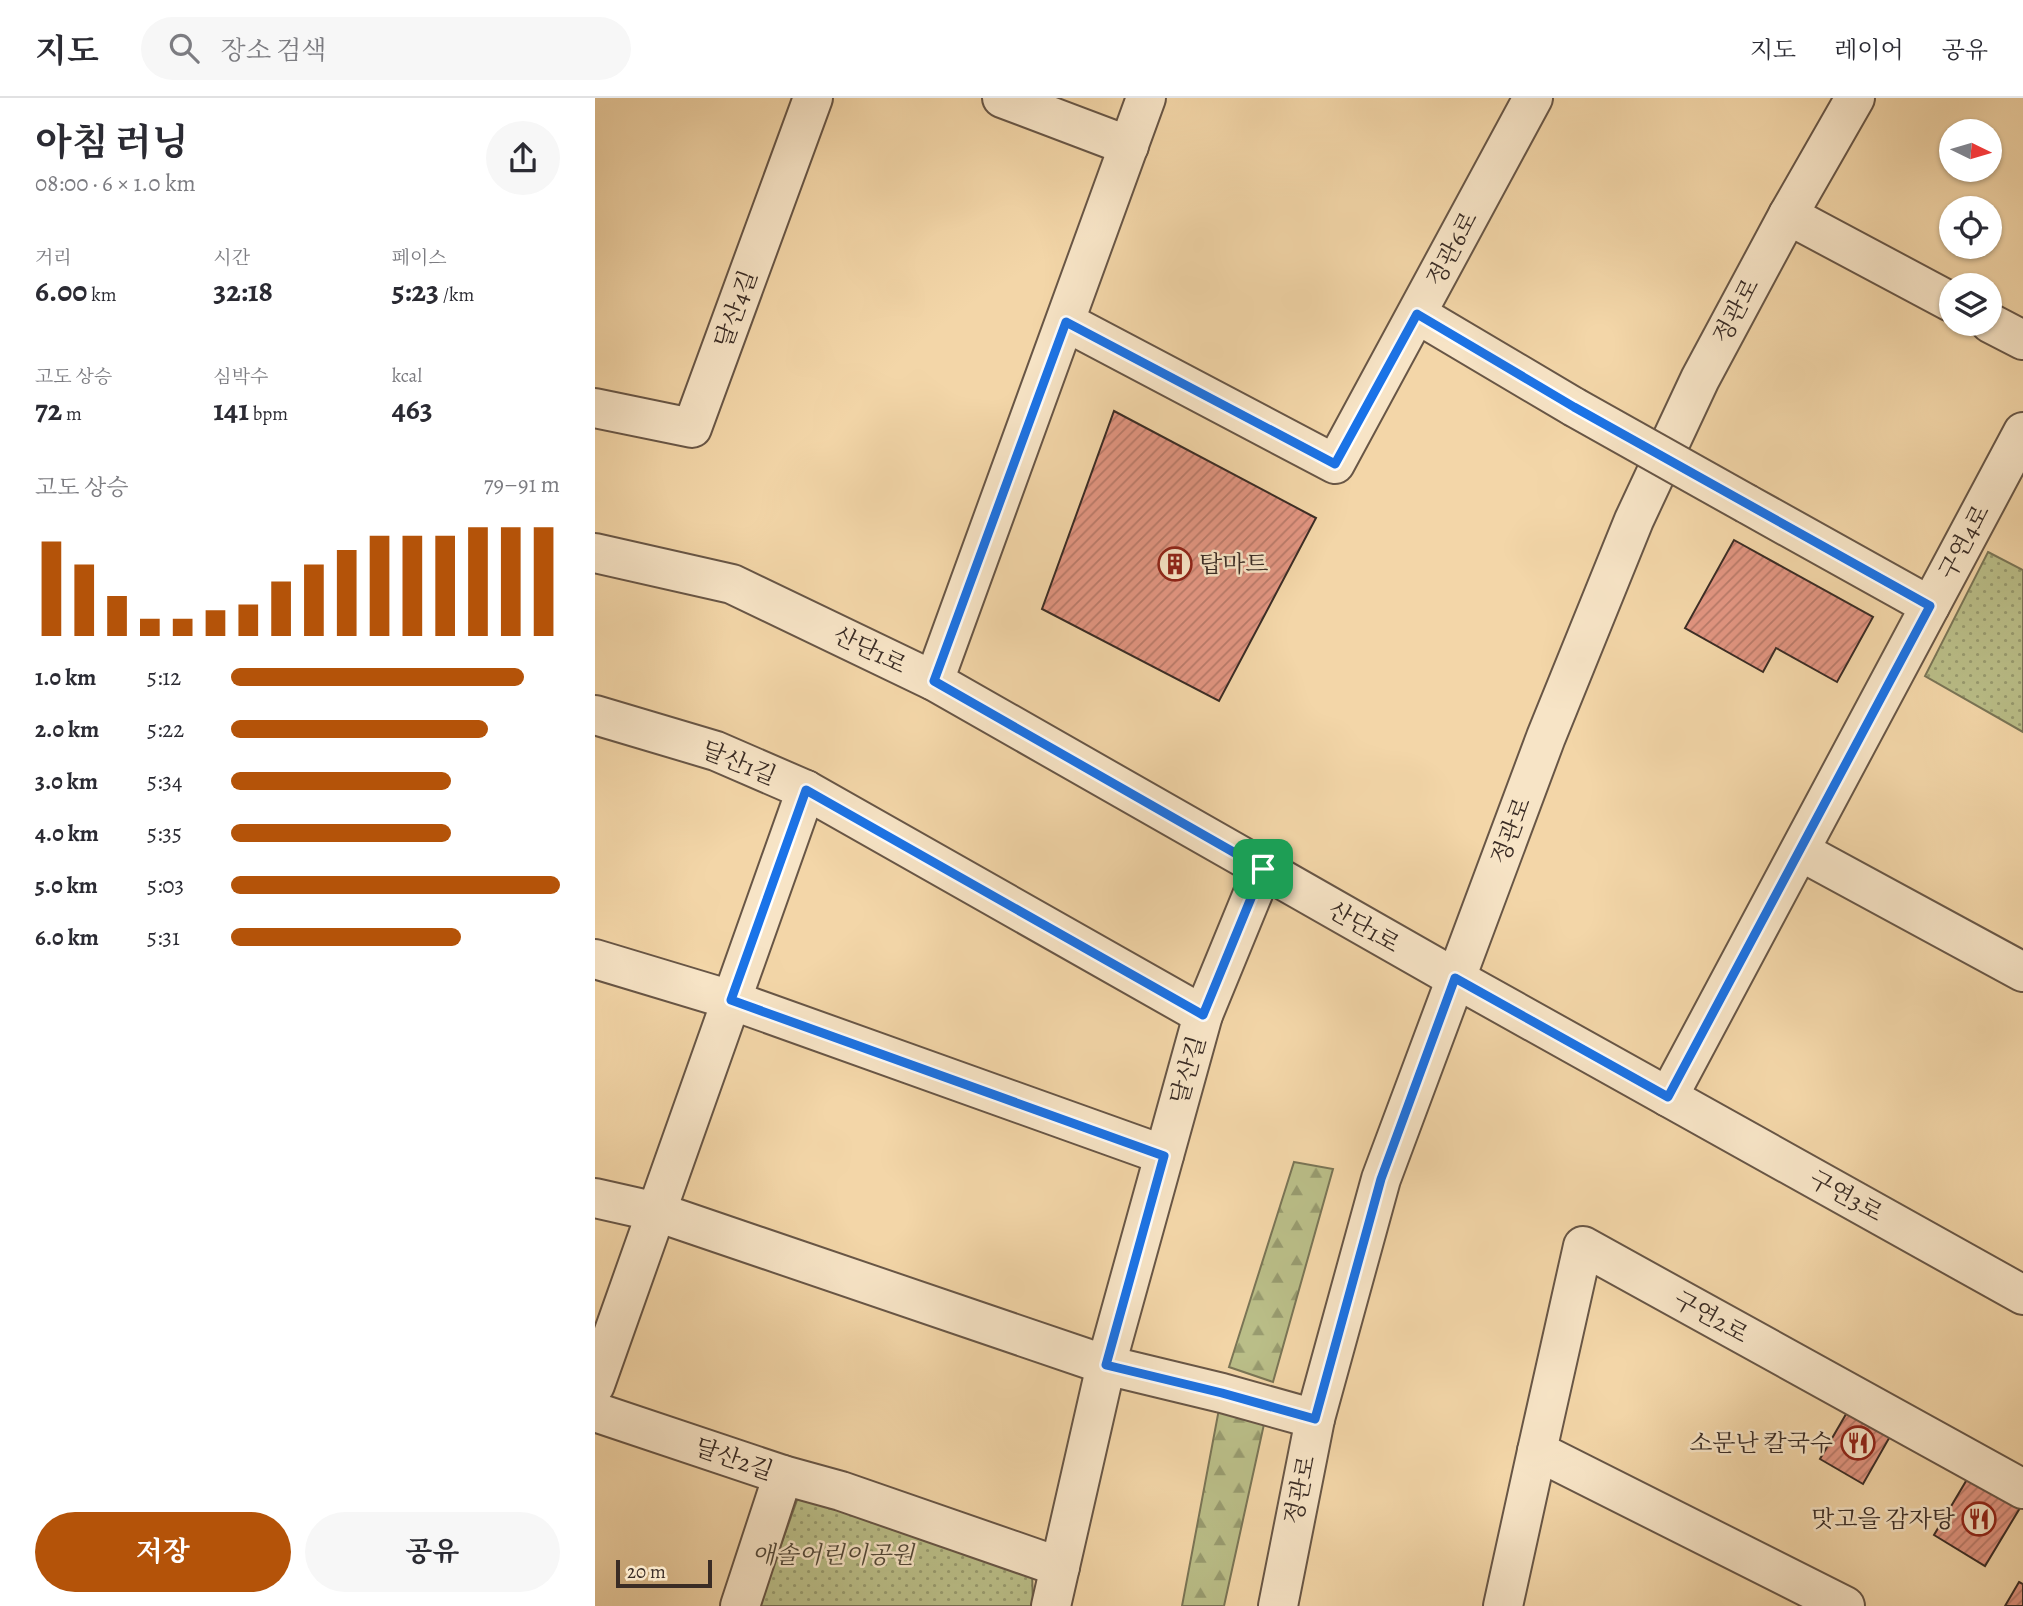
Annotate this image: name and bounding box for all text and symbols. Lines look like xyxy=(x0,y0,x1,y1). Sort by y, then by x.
search box xyxy=(141,17,631,80)
text: 지도 xyxy=(35,28,99,73)
icon: search xyxy=(165,29,203,67)
text: 장소 검색 xyxy=(221,33,326,68)
text: 지도 xyxy=(1750,34,1796,66)
text: 레이어 xyxy=(1834,34,1904,66)
text: 공유 xyxy=(1942,34,1988,66)
text: 아침 러닝 xyxy=(35,116,188,168)
north arrow xyxy=(1939,119,2002,182)
map controls xyxy=(1939,119,2002,336)
button: share xyxy=(486,121,560,195)
text: 08:00 · 6 × 1.0 km xyxy=(35,168,196,199)
button: locate xyxy=(1939,196,2002,259)
street label: 정관6로 xyxy=(1419,206,1485,292)
text: 거리 xyxy=(35,245,72,271)
text: 시간 xyxy=(213,245,250,271)
text: 페이스 xyxy=(392,245,447,271)
street label: 달산4길 xyxy=(707,266,765,352)
text: 6.00 xyxy=(35,271,87,311)
text: 32:18 xyxy=(213,271,273,311)
text: 5:23 xyxy=(392,271,439,311)
street label: 정관로 xyxy=(1706,273,1766,349)
button: layers xyxy=(1939,273,2002,336)
text: km xyxy=(87,282,116,308)
text: /km xyxy=(439,282,474,308)
text: kcal xyxy=(392,363,422,389)
text: 고도 상승 xyxy=(35,364,112,390)
text: 심박수 xyxy=(213,364,268,390)
text: 463 xyxy=(392,389,433,429)
text: 72 xyxy=(35,390,62,430)
text: 141 xyxy=(213,390,249,430)
text: m xyxy=(62,401,82,427)
text: bpm xyxy=(249,401,288,427)
text: 79–91 m xyxy=(484,469,560,500)
text: 고도 상승 xyxy=(35,472,128,503)
street label: 구연4로 xyxy=(1931,499,1997,585)
building icon: 탑마트 xyxy=(1156,545,1194,583)
place label: 탑마트 xyxy=(1199,548,1269,580)
street label: 산단1로 xyxy=(828,619,912,681)
text: 1.0 km xyxy=(35,662,96,693)
text: 5:12 xyxy=(147,662,181,693)
text: 2.0 km xyxy=(35,714,99,745)
text: 5:22 xyxy=(147,714,184,745)
street label: 달산1길 xyxy=(697,734,781,792)
text: 3.0 km xyxy=(35,766,98,797)
text: 5:34 xyxy=(147,766,182,797)
street label: 정관로 xyxy=(1484,793,1538,869)
text: 4.0 km xyxy=(35,818,99,849)
text: 5:35 xyxy=(147,818,182,849)
pin xyxy=(1233,839,1293,899)
icon: arrive xyxy=(1244,850,1282,888)
text: 5.0 km xyxy=(35,870,98,901)
text: 5:03 xyxy=(147,870,184,901)
street label: 산단1로 xyxy=(1322,894,1406,960)
text: 6.0 km xyxy=(35,922,99,953)
text: 5:31 xyxy=(147,922,180,953)
street label: 달산길 xyxy=(1163,1032,1213,1108)
street label: 구연3로 xyxy=(1803,1163,1889,1229)
street label: 구연2로 xyxy=(1668,1283,1754,1351)
restaurant icon: 소문난 칼국수 xyxy=(1839,1424,1877,1462)
place label: 소문난 칼국수 xyxy=(1689,1427,1833,1459)
street label: 달산2길 xyxy=(691,1431,777,1487)
street label: 정관로 xyxy=(1277,1453,1323,1527)
restaurant icon: 맛고을 감자탕 xyxy=(1960,1500,1998,1538)
place label: 맛고을 감자탕 xyxy=(1811,1503,1956,1535)
button: 저장 xyxy=(35,1512,291,1592)
button: 공유 xyxy=(305,1512,560,1592)
park label: 애솔어린이공원 xyxy=(752,1539,916,1571)
scale bar xyxy=(616,1557,712,1589)
text: 20 m xyxy=(627,1559,666,1585)

